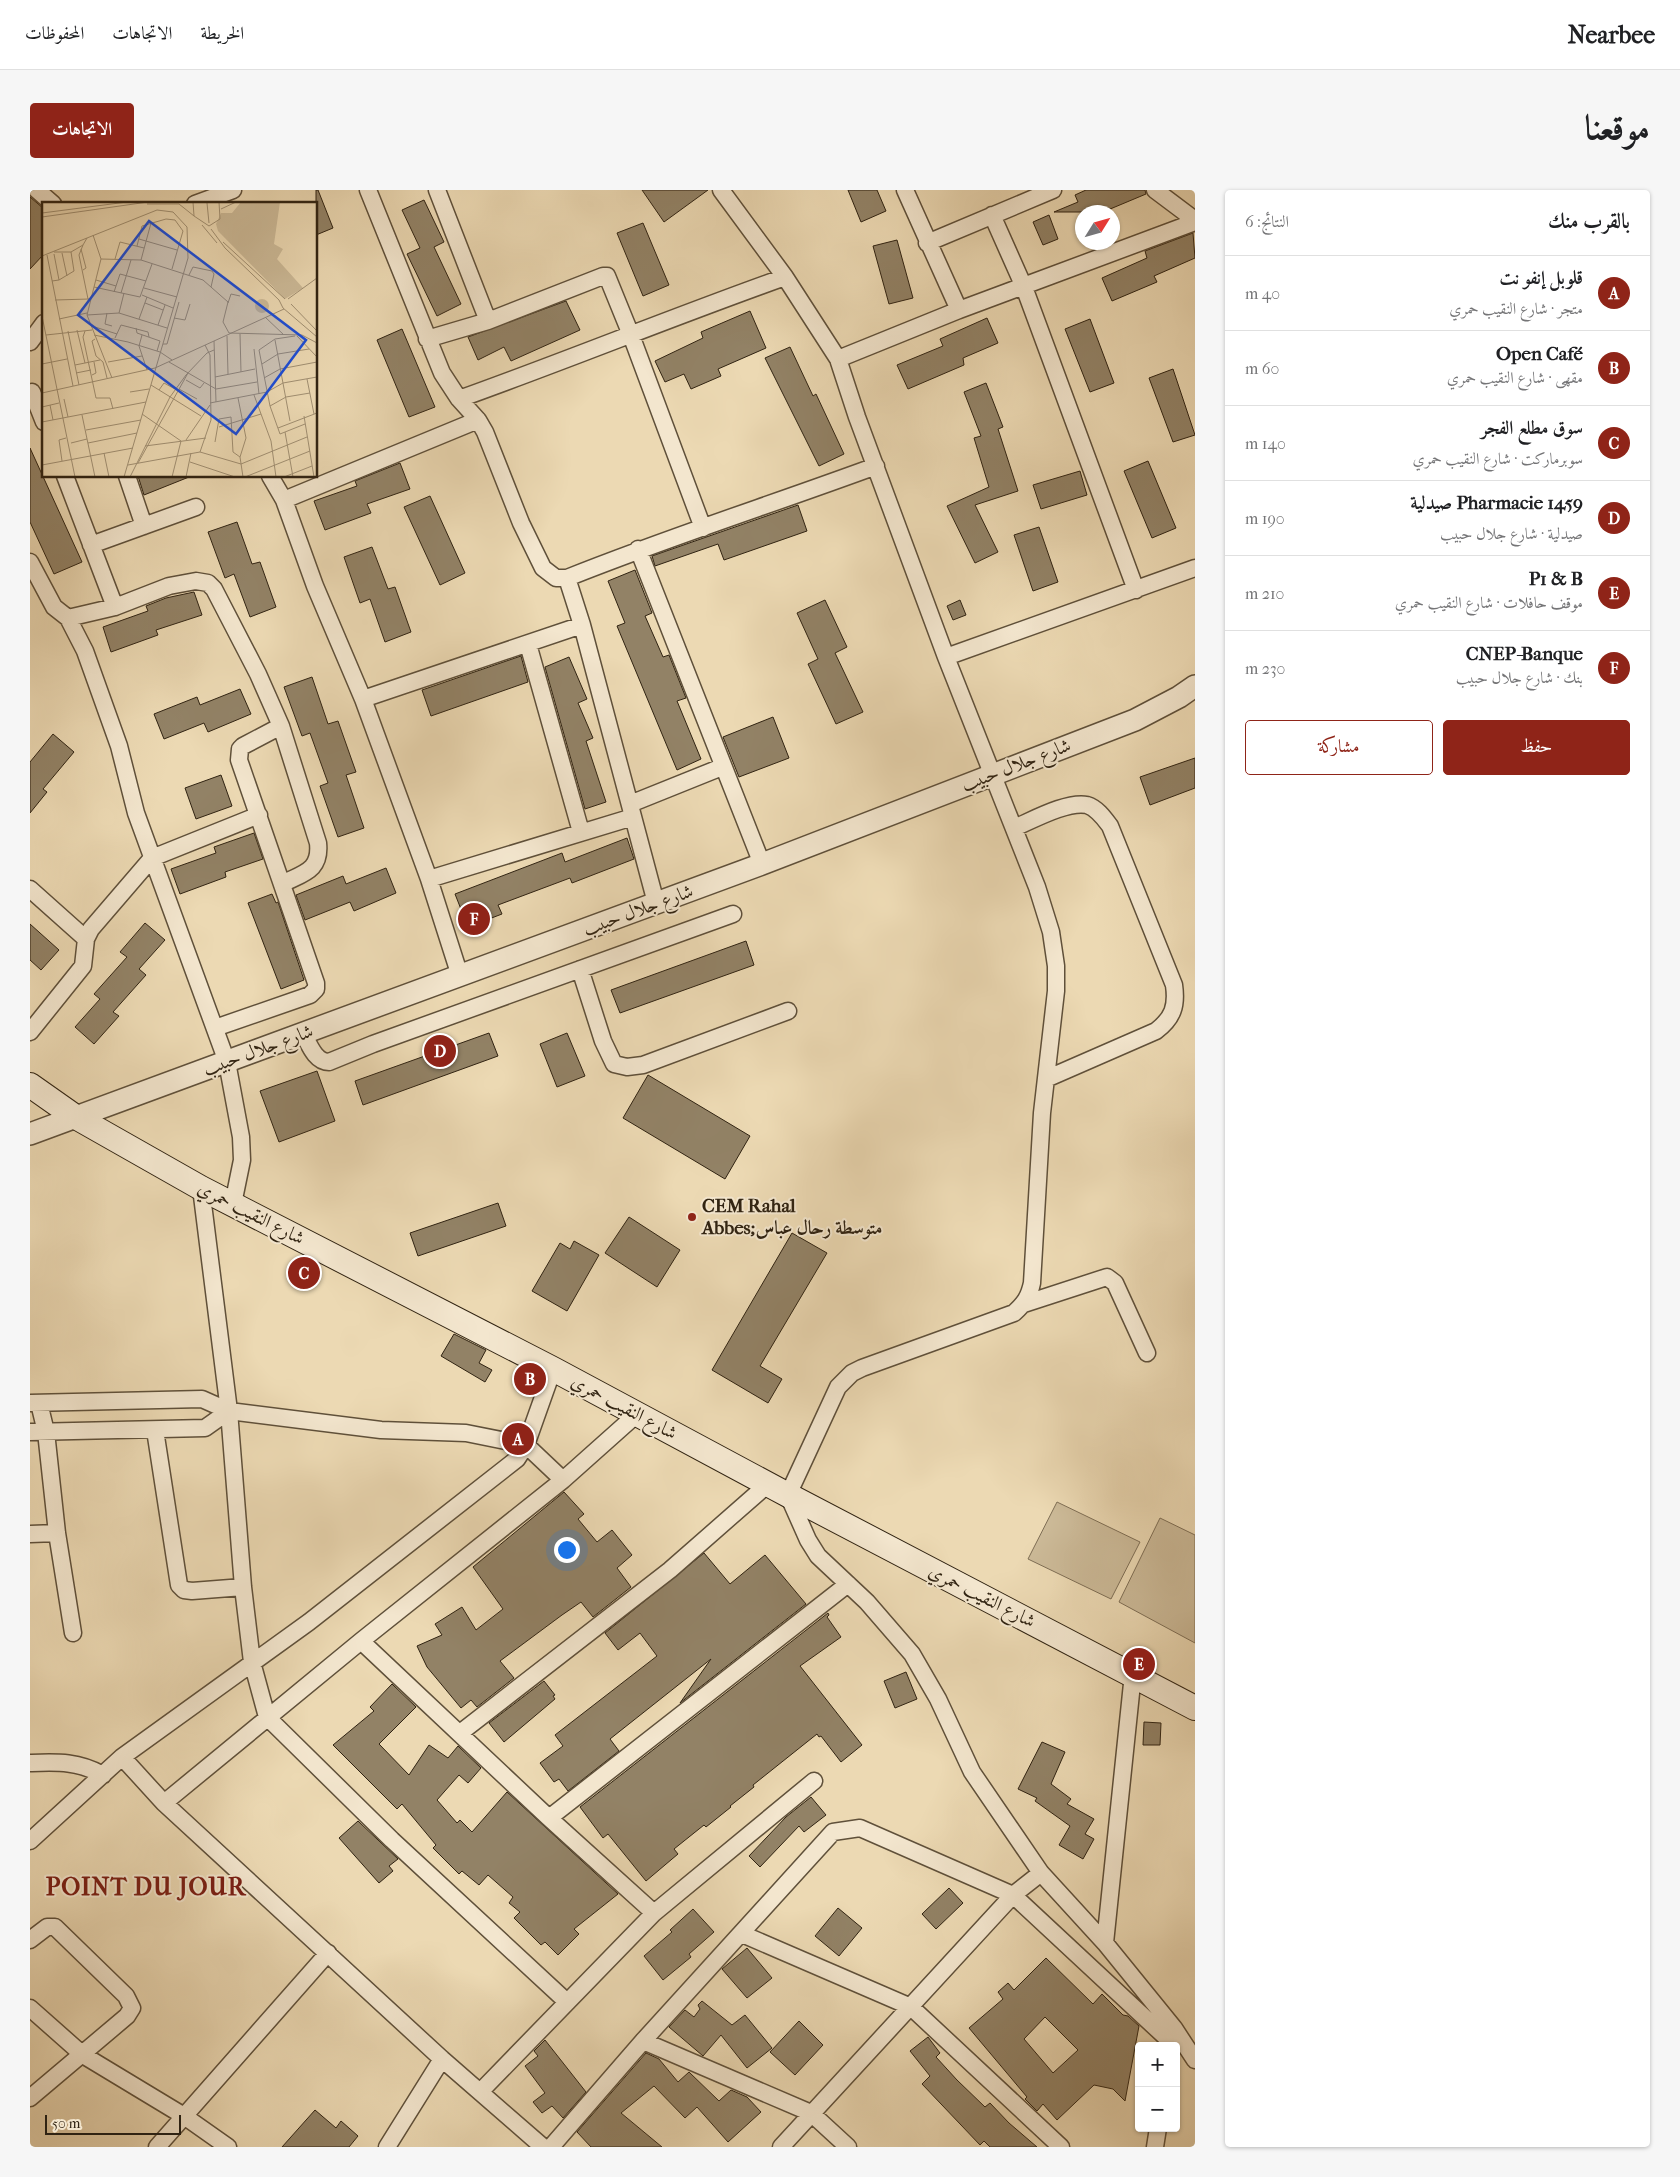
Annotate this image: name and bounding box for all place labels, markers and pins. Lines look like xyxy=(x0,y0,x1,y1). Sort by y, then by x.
pin: F xyxy=(458,900,490,938)
pin: D xyxy=(424,1032,456,1070)
place label: CEM Rahal Abbes;متوسطة رحال عباس xyxy=(701,1195,882,1240)
marker: CEM Rahal Abbes;متوسطة رحال عباس xyxy=(686,1211,698,1223)
pin: C xyxy=(288,1254,320,1292)
pin: B xyxy=(514,1360,546,1398)
pin: A xyxy=(502,1420,534,1458)
pin: E xyxy=(1123,1645,1155,1683)

